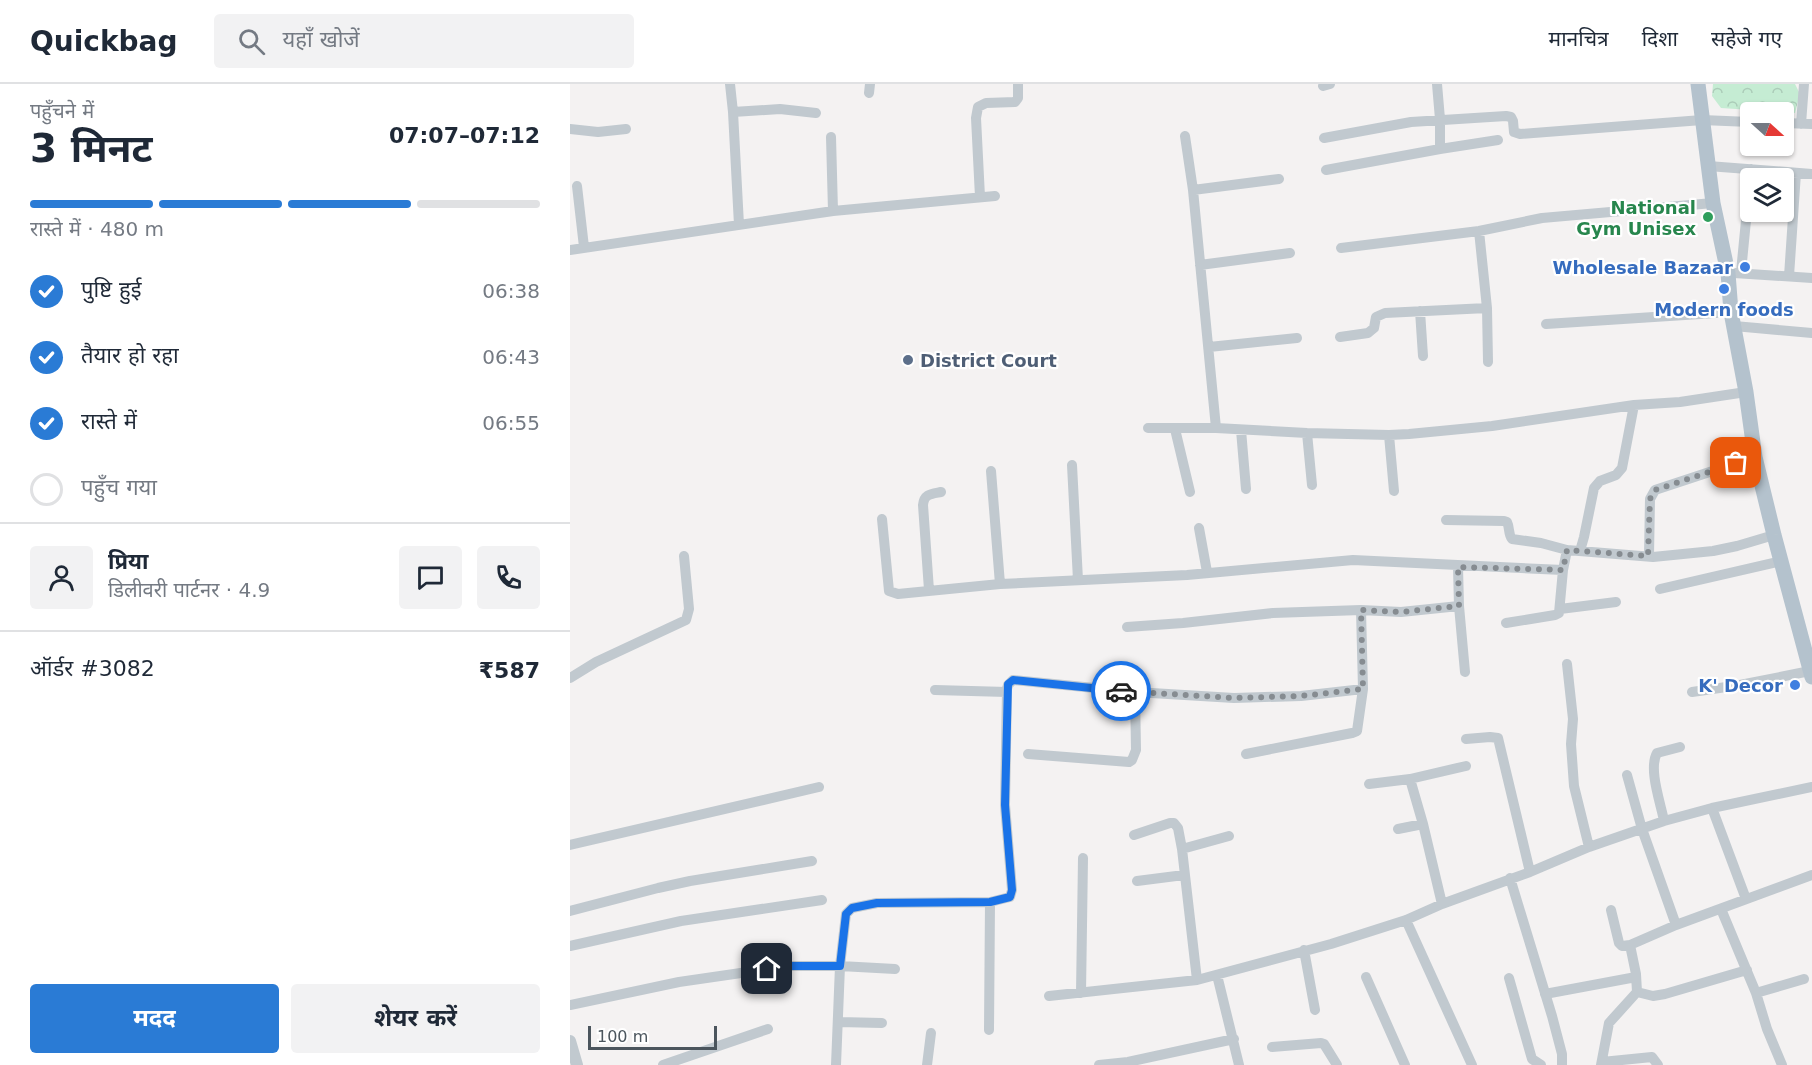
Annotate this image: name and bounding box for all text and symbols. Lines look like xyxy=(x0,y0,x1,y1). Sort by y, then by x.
search box xyxy=(214,14,634,68)
text: Quickbag xyxy=(30,25,178,58)
icon: search xyxy=(235,25,268,58)
text: यहाँ खोजें xyxy=(283,27,360,52)
text: मानचित्र xyxy=(1549,27,1609,51)
text: दिशा xyxy=(1642,27,1678,51)
text: सहेजे गए xyxy=(1711,27,1782,51)
text: पहुँचने में xyxy=(30,99,94,123)
north arrow xyxy=(1740,102,1794,156)
map controls xyxy=(1740,102,1794,222)
text: 07:07–07:12 xyxy=(389,123,540,148)
text: 3 मिनट xyxy=(30,126,153,171)
button: layers xyxy=(1740,168,1794,222)
place label: National Gym Unisex xyxy=(1576,197,1696,239)
marker: National Gym Unisex xyxy=(1701,210,1715,224)
text: रास्ते में · 480 m xyxy=(30,217,164,241)
place label: Wholesale Bazaar xyxy=(1553,257,1733,278)
marker: Wholesale Bazaar xyxy=(1738,260,1752,274)
icon: check xyxy=(30,275,63,308)
text: पुष्टि हुई xyxy=(81,277,142,302)
text: 06:38 xyxy=(482,279,540,303)
marker: Modern foods xyxy=(1717,282,1731,296)
place label: Modern foods xyxy=(1654,299,1794,320)
icon: check xyxy=(30,341,63,374)
text: तैयार हो रहा xyxy=(81,343,179,368)
text: 06:43 xyxy=(482,345,540,369)
place label: District Court xyxy=(920,350,1057,371)
marker: District Court xyxy=(901,353,915,367)
icon: check xyxy=(30,407,63,440)
text: रास्ते में xyxy=(81,409,137,434)
text: 06:55 xyxy=(482,411,540,435)
pin xyxy=(1710,437,1761,488)
icon: bag xyxy=(1719,446,1752,479)
text: पहुँच गया xyxy=(81,475,157,500)
button: person xyxy=(30,546,93,609)
button: chat xyxy=(399,546,462,609)
button: phone xyxy=(477,546,540,609)
text: प्रिया xyxy=(108,549,148,574)
text: डिलीवरी पार्टनर · 4.9 xyxy=(108,578,270,602)
text: ऑर्डर #3082 xyxy=(30,656,155,681)
text: ₹587 xyxy=(479,658,540,683)
courier xyxy=(1091,661,1151,721)
icon: car xyxy=(1105,675,1138,708)
place label: K' Decor xyxy=(1698,675,1783,696)
marker: K' Decor xyxy=(1788,678,1802,692)
pin xyxy=(741,943,792,994)
icon: home xyxy=(750,952,783,985)
button: मदद xyxy=(30,984,279,1053)
button: शेयर करें xyxy=(291,984,540,1053)
scale bar xyxy=(588,1023,717,1050)
text: 100 m xyxy=(597,1027,648,1046)

